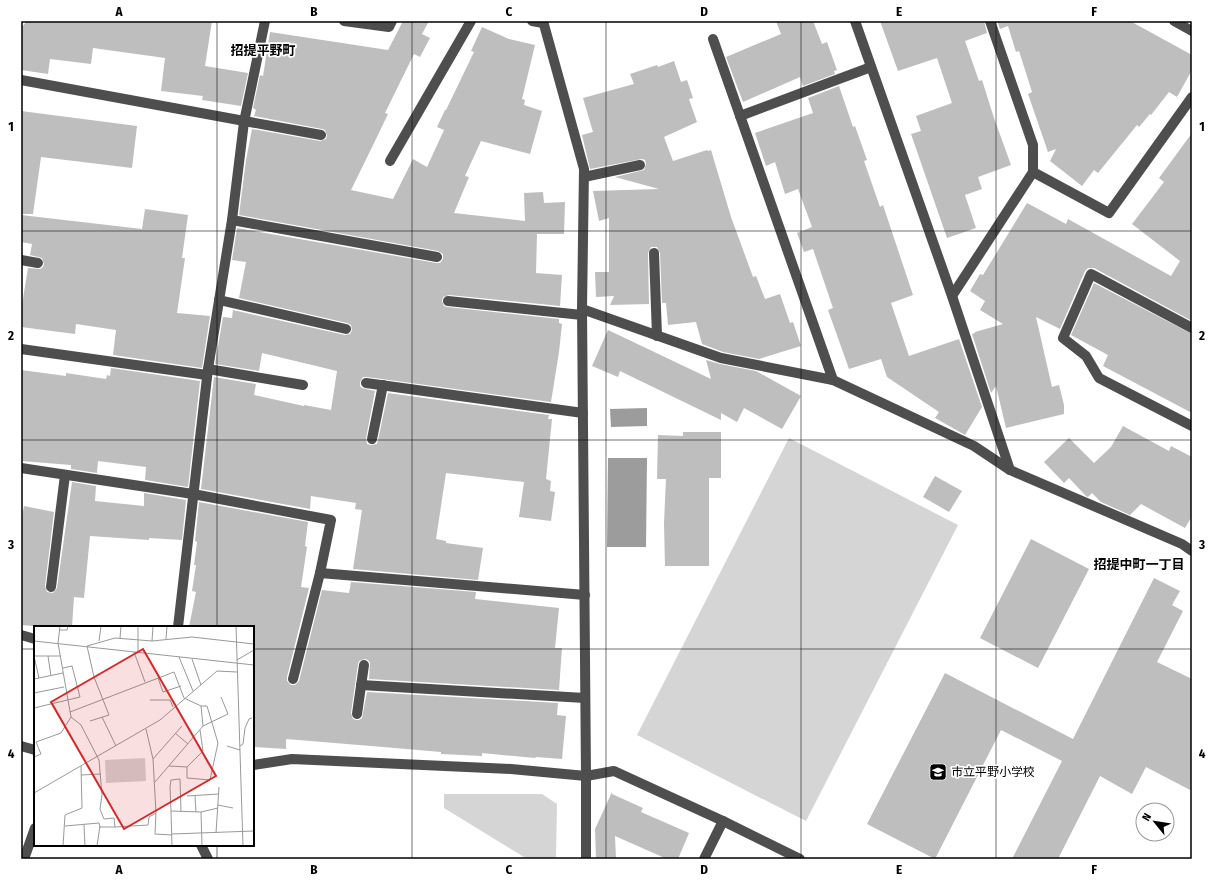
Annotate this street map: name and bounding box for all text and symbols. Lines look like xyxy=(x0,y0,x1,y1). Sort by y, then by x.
text: A xyxy=(114,4,123,19)
text: B xyxy=(310,4,318,19)
text: C xyxy=(506,4,513,19)
text: D xyxy=(700,4,708,19)
text: E xyxy=(896,4,902,19)
text: F xyxy=(1091,4,1097,19)
district label: 招提平野町 xyxy=(230,43,296,58)
text: 1 xyxy=(8,119,14,134)
text: 1 xyxy=(1199,119,1205,134)
text: 2 xyxy=(7,328,14,343)
text: 2 xyxy=(1198,328,1205,343)
text: 3 xyxy=(7,537,14,552)
text: 3 xyxy=(1198,537,1205,552)
district label: 招提中町一丁目 xyxy=(1093,557,1185,572)
inset map xyxy=(34,626,254,846)
text: 4 xyxy=(8,746,15,761)
text: 4 xyxy=(1199,746,1206,761)
school or university icon: 市立平野小学校 xyxy=(928,762,948,782)
place label: 市立平野小学校 xyxy=(951,765,1035,779)
north arrow xyxy=(1135,802,1175,842)
text: N xyxy=(1139,811,1154,823)
text: A xyxy=(114,862,123,877)
text: B xyxy=(310,862,318,877)
text: C xyxy=(506,862,513,877)
text: D xyxy=(700,862,708,877)
text: E xyxy=(896,862,902,877)
text: F xyxy=(1091,862,1097,877)

